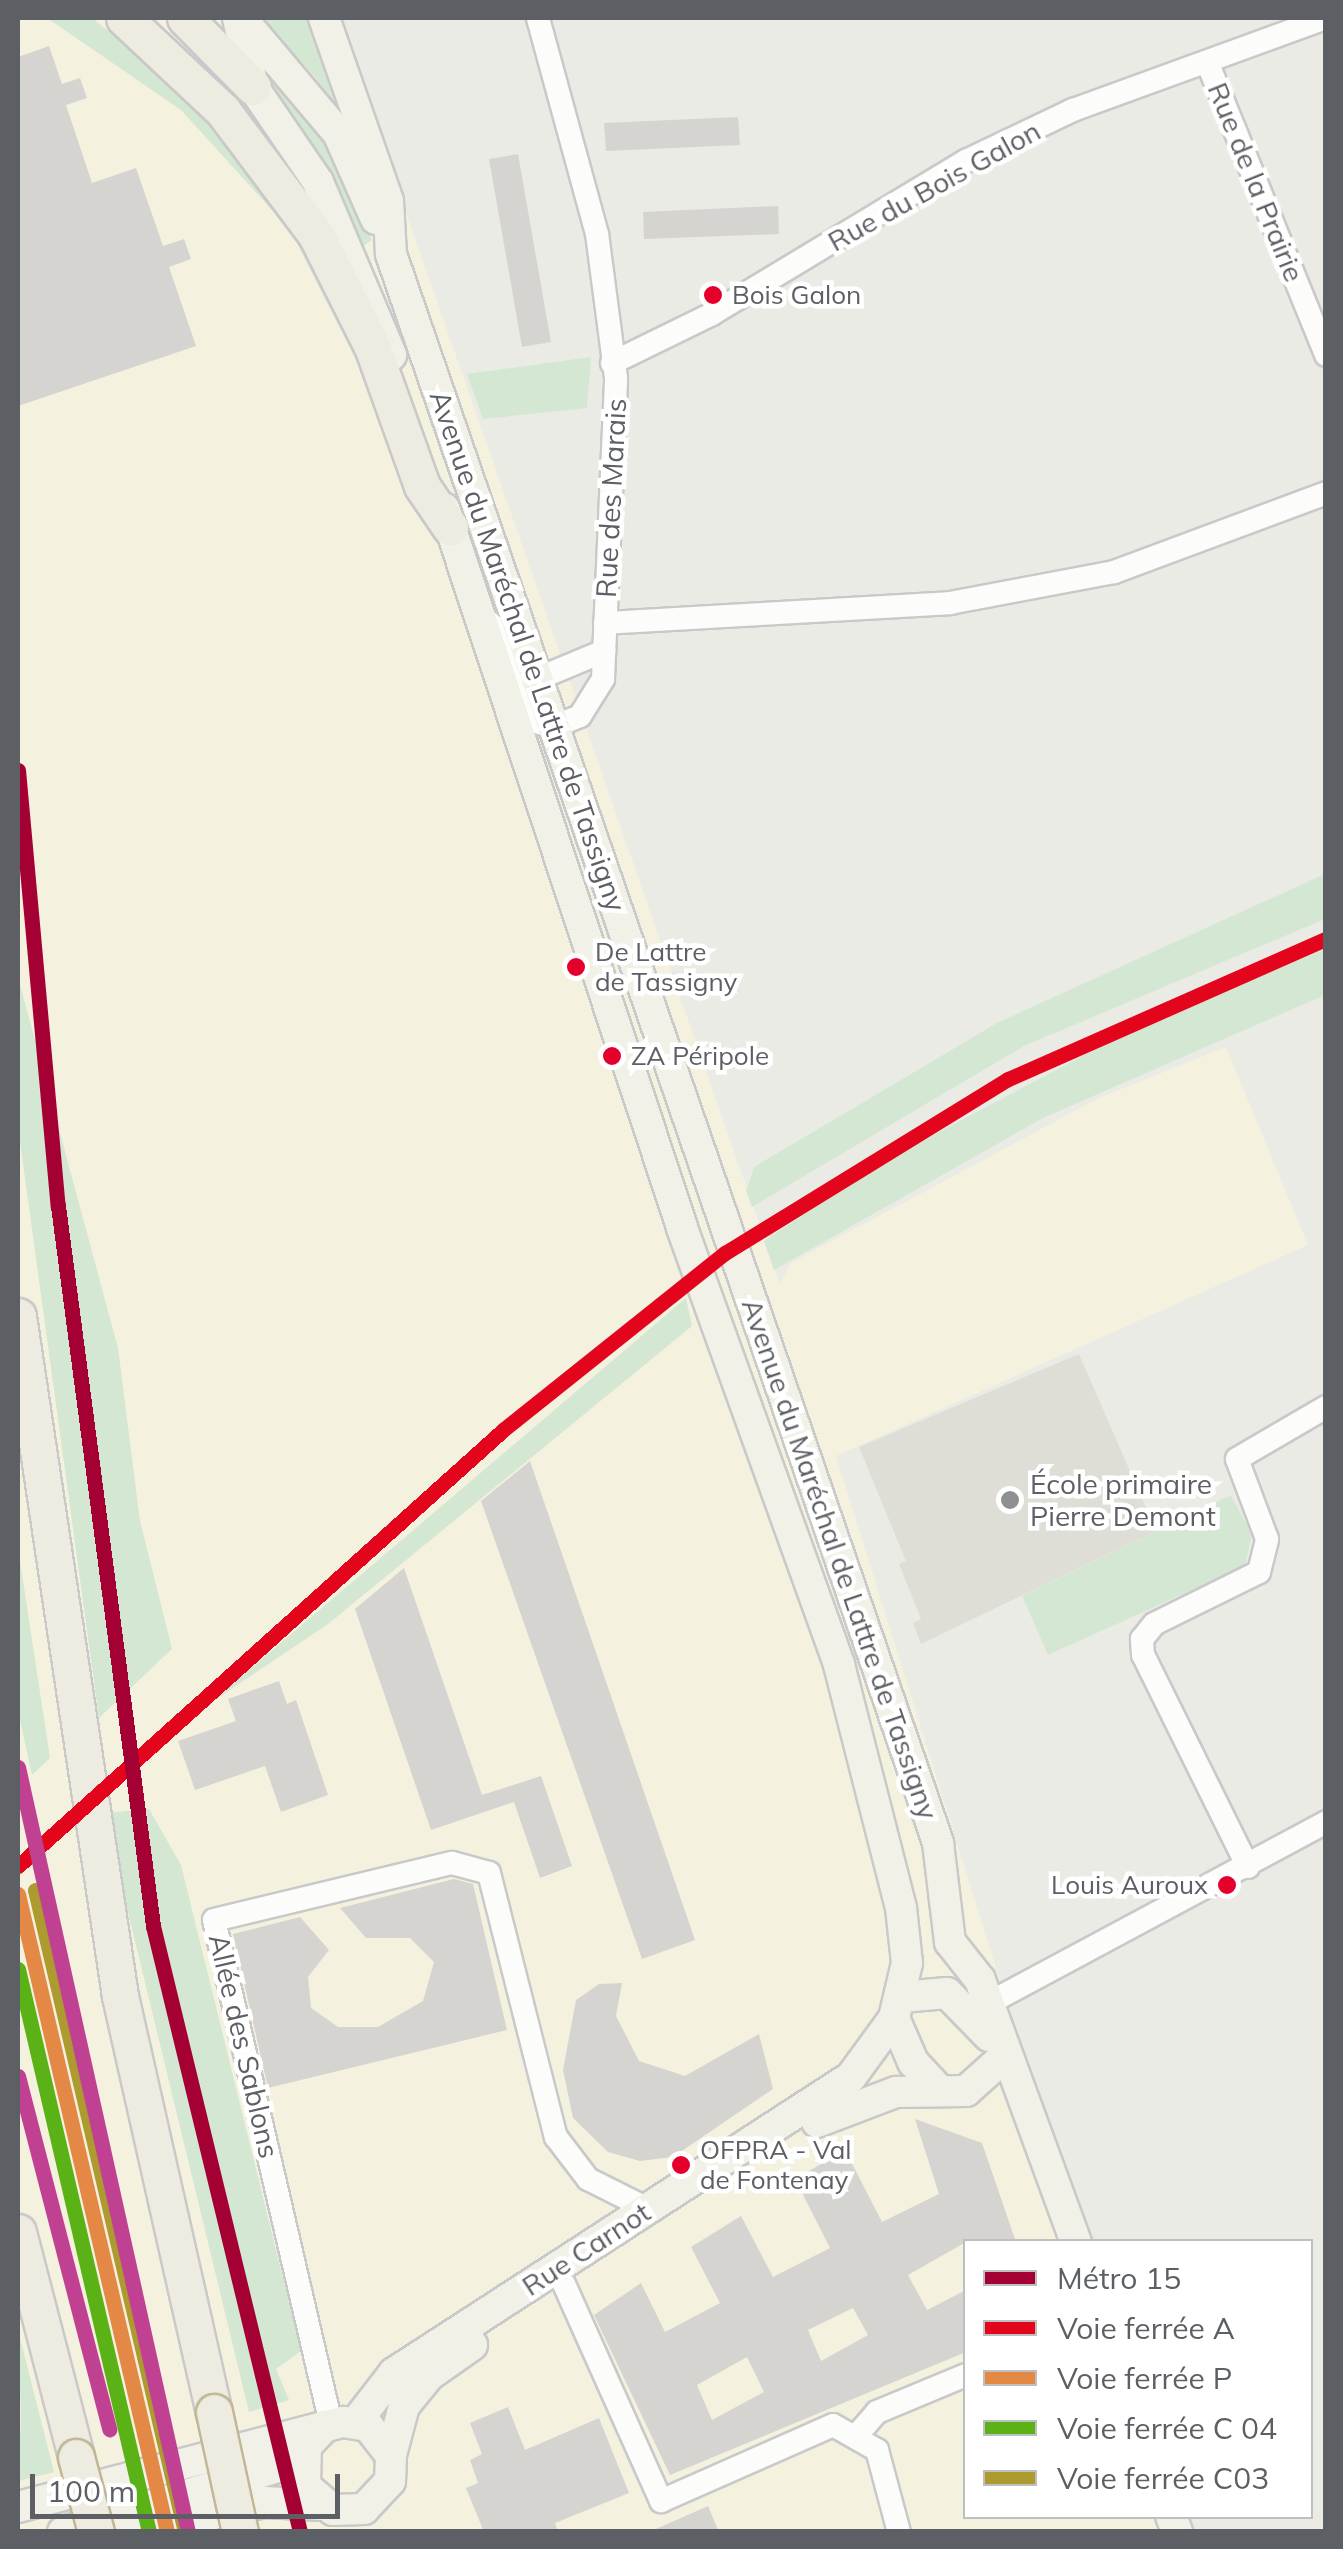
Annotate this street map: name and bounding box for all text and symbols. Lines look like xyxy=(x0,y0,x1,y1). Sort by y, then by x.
street label: Rue de la Prairie xyxy=(1201,78,1311,286)
street label: Rue du Bois Galon xyxy=(822,114,1046,258)
place label: Bois Galon xyxy=(732,279,861,311)
marker: Bois Galon xyxy=(703,285,723,305)
street label: Avenue du Maréchal de Lattre de Tassigny xyxy=(423,386,633,916)
street label: Rue des Marais xyxy=(589,398,633,598)
place label: De Lattre de Tassigny xyxy=(595,936,737,998)
marker: De Lattre de Tassigny xyxy=(566,957,586,977)
place label: ZA Péripole xyxy=(631,1040,769,1072)
marker: ZA Péripole xyxy=(602,1046,622,1066)
street label: Avenue du Maréchal de Lattre de Tassigny xyxy=(735,1294,945,1824)
place label: École primaire Pierre Demont xyxy=(1030,1467,1216,1533)
marker: École primaire Pierre Demont xyxy=(999,1489,1021,1511)
place label: Louis Auroux xyxy=(1051,1869,1208,1901)
marker: Louis Auroux xyxy=(1217,1875,1237,1895)
street label: Allée des Sablons xyxy=(202,1931,286,2161)
place label: OFPRA - Val de Fontenay xyxy=(700,2134,852,2196)
marker: OFPRA - Val de Fontenay xyxy=(671,2155,691,2175)
street label: Rue Carnot xyxy=(516,2195,656,2303)
legend xyxy=(963,2239,1313,2519)
text: Métro 15 xyxy=(1057,2259,1181,2297)
text: Voie ferrée A xyxy=(1057,2309,1235,2347)
text: Voie ferrée P xyxy=(1057,2359,1232,2397)
text: Voie ferrée C 04 xyxy=(1057,2409,1277,2447)
scale bar xyxy=(35,2454,345,2516)
text: Voie ferrée C03 xyxy=(1057,2459,1269,2497)
text: 100 m xyxy=(47,2472,135,2510)

